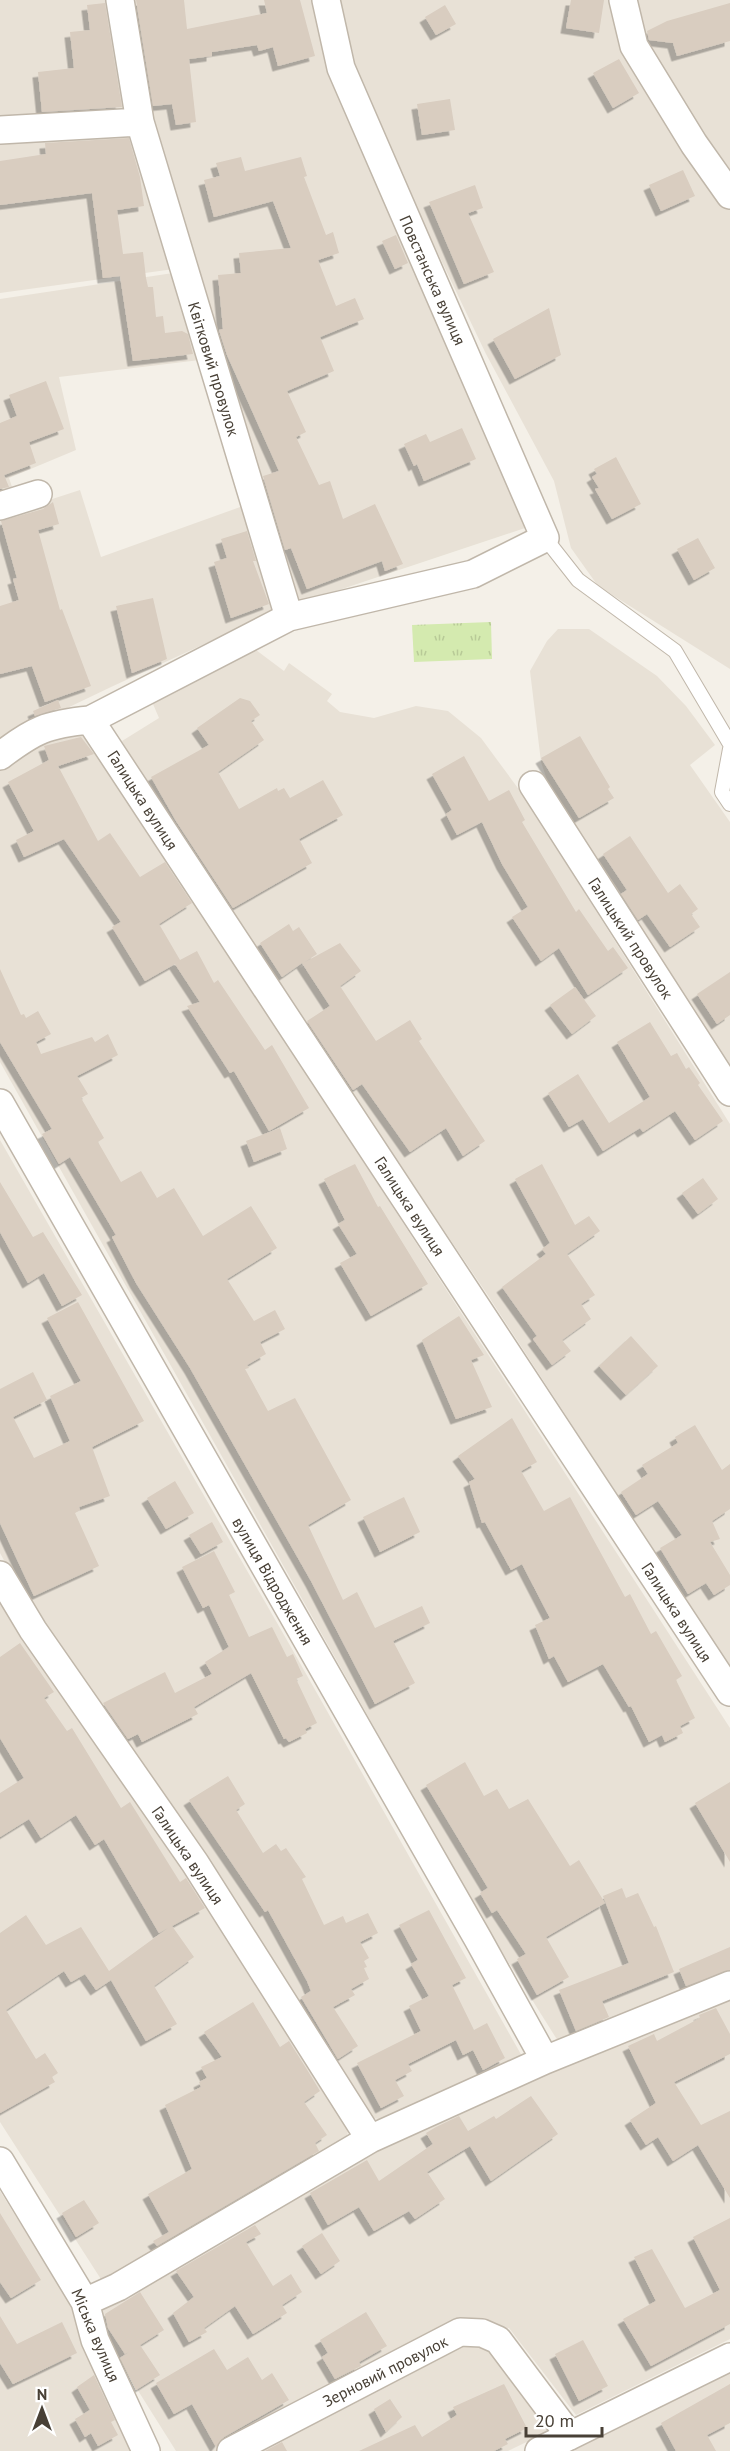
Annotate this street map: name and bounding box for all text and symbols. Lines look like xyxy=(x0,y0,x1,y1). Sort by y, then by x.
street label: Повстанська вулиця xyxy=(395,212,471,348)
street label: Квітковий провулок xyxy=(184,299,244,439)
street label: Галицька вулиця xyxy=(103,747,183,853)
street label: Галицький провулок xyxy=(584,873,678,1003)
street label: Галицька вулиця xyxy=(370,1153,450,1259)
street label: вулиця Відродження xyxy=(228,1514,318,1648)
street label: Галицька вулиця xyxy=(637,1559,717,1665)
street label: Галицька вулиця xyxy=(148,1802,228,1908)
street label: Міська вулиця xyxy=(67,2285,125,2385)
street label: Зерновий провулок xyxy=(319,2331,451,2411)
north arrow xyxy=(12,2379,72,2439)
text: N xyxy=(37,2384,47,2404)
scale bar xyxy=(526,2400,602,2438)
text: 20 m xyxy=(535,2409,574,2432)

